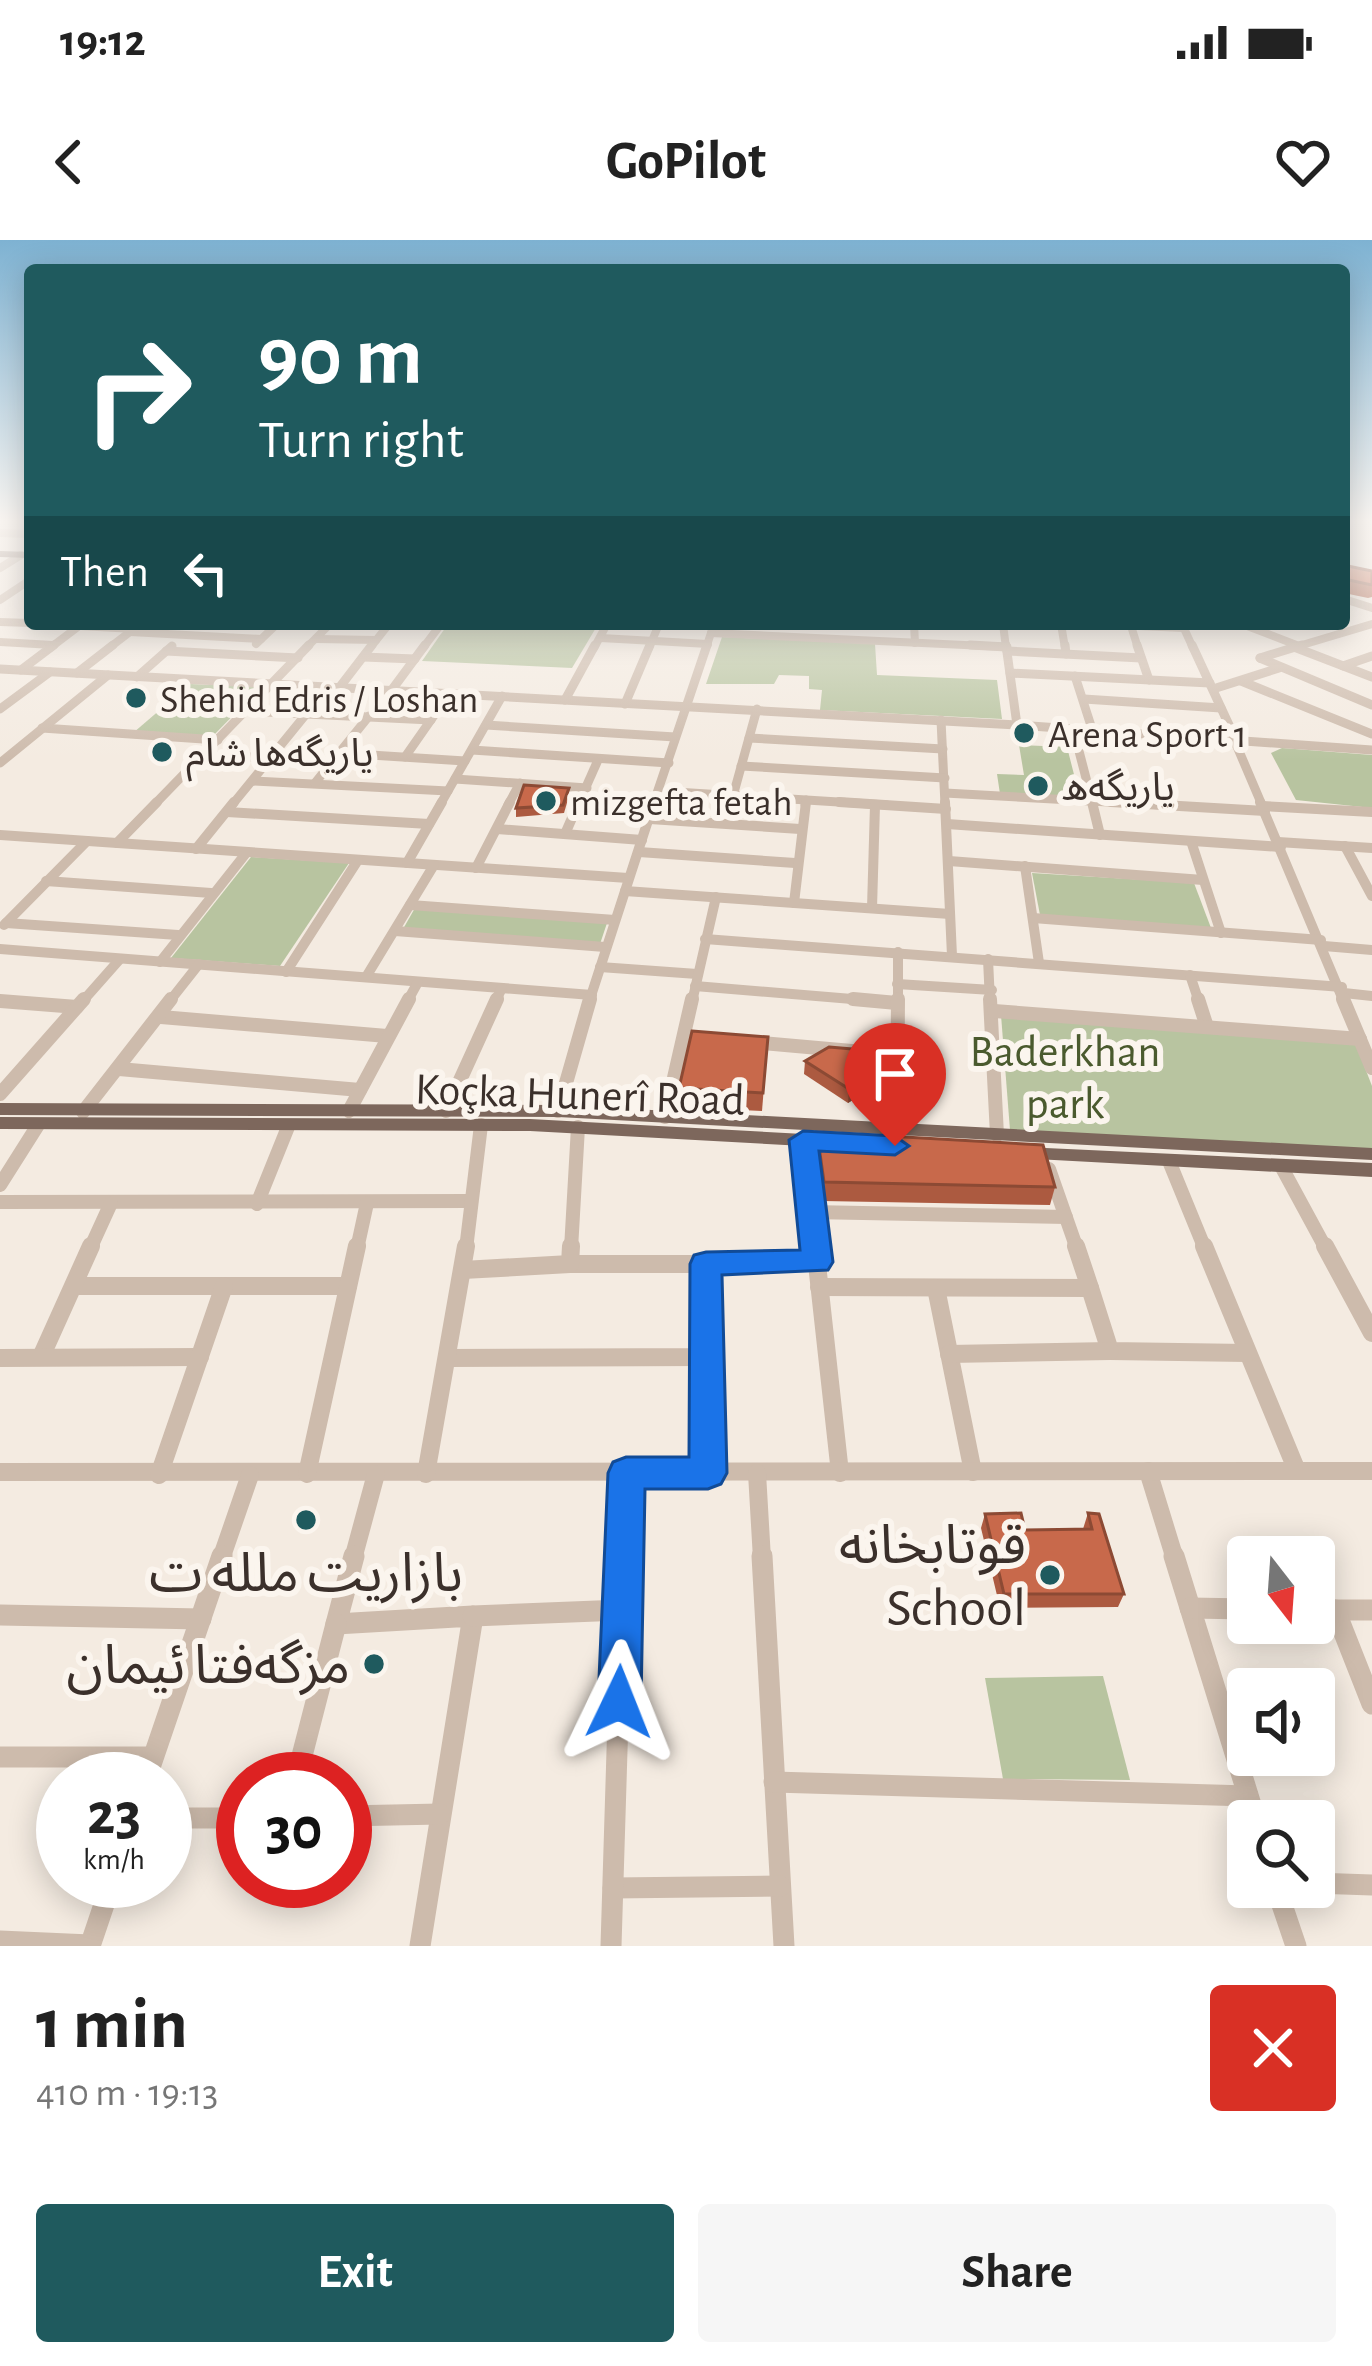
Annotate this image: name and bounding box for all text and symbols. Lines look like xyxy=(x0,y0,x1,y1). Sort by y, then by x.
text: 19:12 xyxy=(60,19,146,64)
icon: back xyxy=(36,129,102,195)
icon: heart xyxy=(1270,129,1336,195)
text: GoPilot xyxy=(606,135,766,189)
icon: right xyxy=(60,312,216,468)
text: 90 m xyxy=(258,316,423,400)
text: Turn right xyxy=(258,414,464,468)
icon: left xyxy=(173,540,239,606)
text: Then xyxy=(60,550,149,595)
place label: Shehid Edris / Loshan xyxy=(160,681,478,720)
marker: Shehid Edris / Loshan xyxy=(123,685,149,711)
place label: Arena Sport 1 xyxy=(1048,716,1247,755)
marker: Arena Sport 1 xyxy=(1011,720,1037,746)
place label: ياريگه‌ها شام xyxy=(186,733,374,782)
marker: ياريگه‌ها شام xyxy=(149,739,175,765)
place label: یاریگه‌ه xyxy=(1062,767,1175,809)
marker: یاریگه‌ه xyxy=(1025,773,1051,799)
place label: mizgefta fetah xyxy=(570,784,793,823)
marker: mizgefta fetah xyxy=(533,788,559,814)
pin xyxy=(844,1023,946,1146)
park label: Baderkhan park xyxy=(969,1030,1161,1127)
icon: arrive xyxy=(862,1041,928,1107)
street label: Koçka Hunerî Road xyxy=(414,1067,746,1124)
marker: بازاريت ملله ت xyxy=(293,1507,319,1533)
place label: قوتابخانه‌ School xyxy=(839,1520,1026,1636)
north arrow xyxy=(1227,1536,1335,1644)
map controls xyxy=(1227,1536,1335,1908)
place label: بازاريت ملله ت xyxy=(149,1548,463,1604)
marker: قوتابخانه‌ School xyxy=(1037,1562,1063,1588)
place label: مزگەفتا ئيمان xyxy=(66,1638,350,1696)
position arrow xyxy=(556,1639,682,1765)
marker: مزگەفتا ئيمان xyxy=(361,1651,387,1677)
button: sound xyxy=(1227,1668,1335,1776)
speed limit sign: 30 xyxy=(216,1752,372,1908)
text: 23 xyxy=(87,1785,141,1845)
button: search xyxy=(1227,1800,1335,1908)
text: km/h xyxy=(83,1845,145,1875)
button: close xyxy=(1210,1985,1336,2111)
text: 1 min xyxy=(36,1989,188,2061)
text: 410 m · 19:13 xyxy=(36,2074,218,2113)
button: Exit xyxy=(36,2204,674,2342)
button: Share xyxy=(698,2204,1336,2342)

